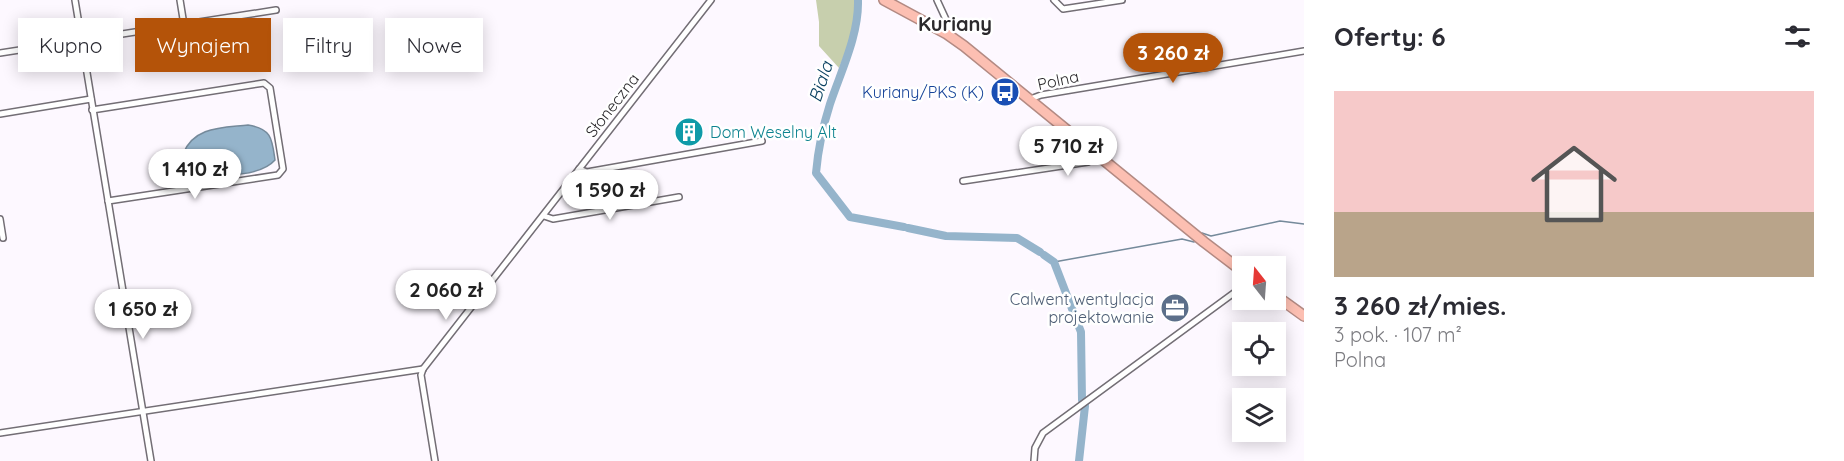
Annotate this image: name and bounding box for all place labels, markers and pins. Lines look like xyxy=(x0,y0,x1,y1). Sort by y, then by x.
pin: 3 260 zł xyxy=(1111,33,1235,84)
bus stop icon: Kuriany/PKS (K) xyxy=(989,76,1021,108)
place label: Kuriany/PKS (K) xyxy=(862,82,984,102)
building icon: Dom Weselny Alt xyxy=(673,116,705,148)
place label: Dom Weselny Alt xyxy=(710,122,837,142)
pin: 5 710 zł xyxy=(1006,126,1130,177)
pin: 1 410 zł xyxy=(133,149,257,200)
pin: 1 590 zł xyxy=(548,170,672,221)
pin: 2 060 zł xyxy=(384,270,508,321)
pin: 1 650 zł xyxy=(81,289,205,340)
place label: Calwent wentylacja projektowanie xyxy=(1010,289,1154,327)
office icon: Calwent wentylacja projektowanie xyxy=(1159,292,1191,324)

